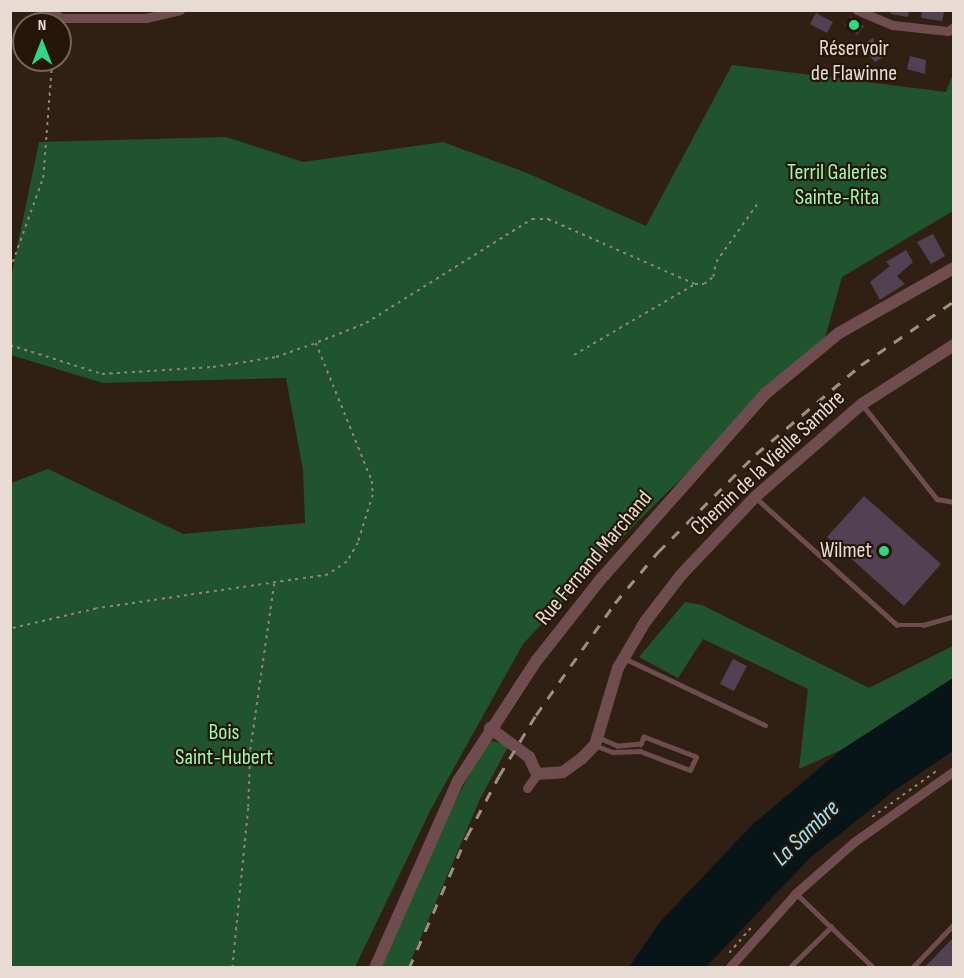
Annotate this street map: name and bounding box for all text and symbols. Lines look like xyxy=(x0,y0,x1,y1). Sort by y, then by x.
north arrow xyxy=(12,12,72,72)
text: N xyxy=(38,16,46,35)
marker: Réservoir de Flawinne xyxy=(847,18,861,32)
place label: Réservoir de Flawinne xyxy=(811,35,897,86)
park label: Terril Galeries Sainte-Rita xyxy=(787,159,887,210)
street label: Chemin de la Vieille Sambre xyxy=(685,385,851,541)
street label: Rue Fernand Marchand xyxy=(530,485,658,631)
place label: Wilmet xyxy=(820,538,872,564)
marker: Wilmet xyxy=(877,544,891,558)
park label: Bois Saint-Hubert xyxy=(175,719,273,770)
water label: La Sambre xyxy=(766,794,846,872)

